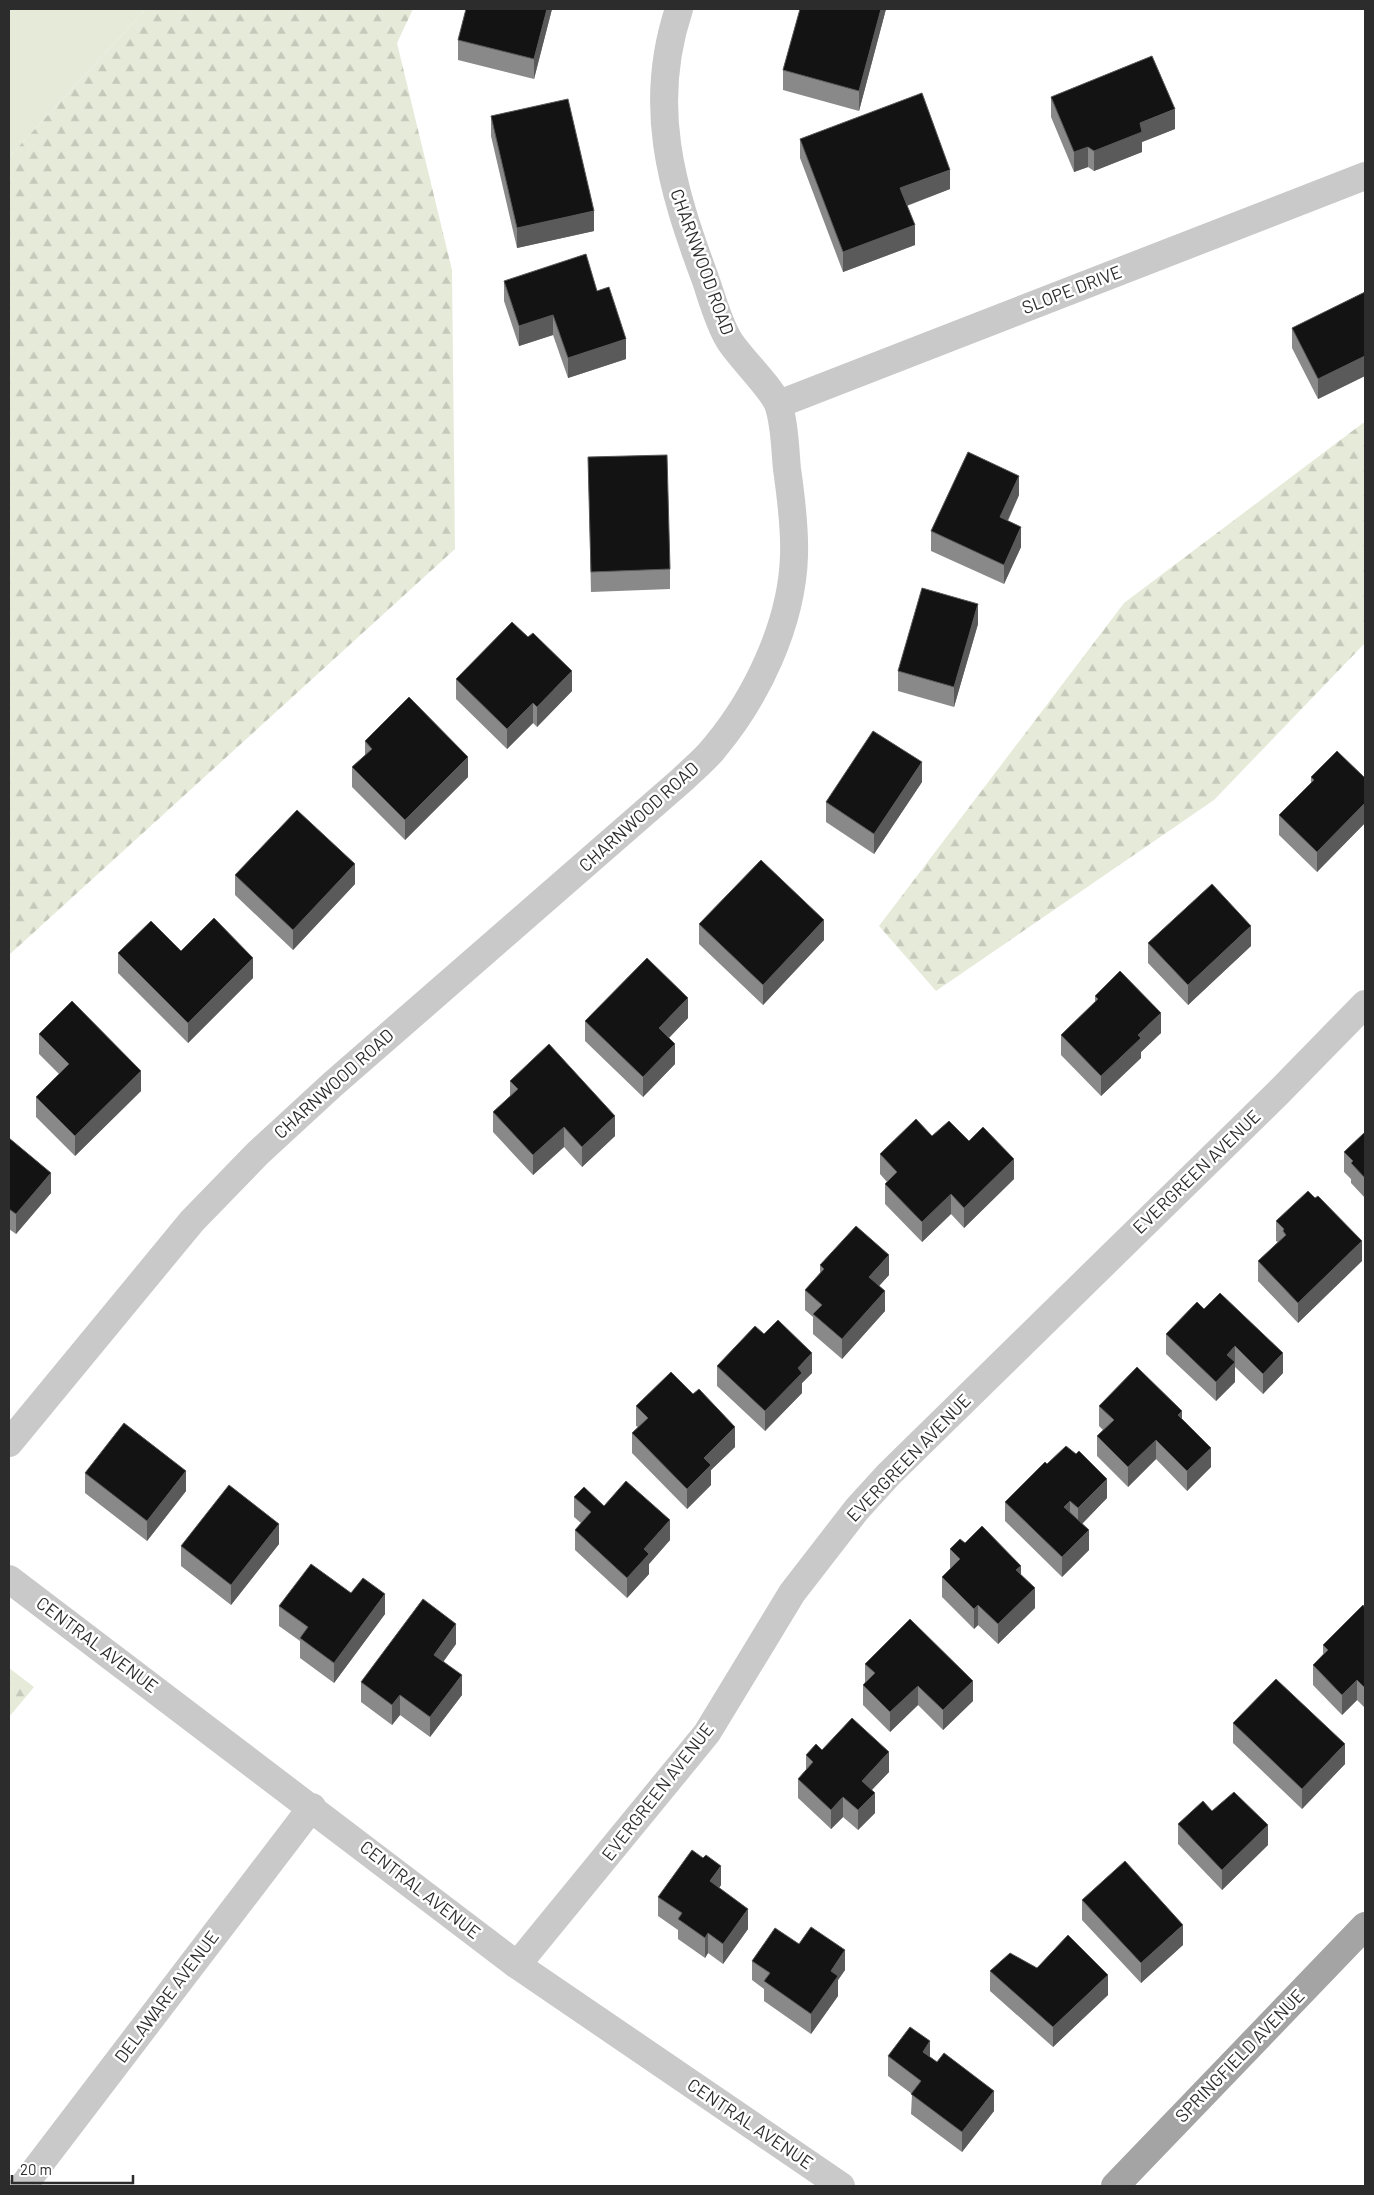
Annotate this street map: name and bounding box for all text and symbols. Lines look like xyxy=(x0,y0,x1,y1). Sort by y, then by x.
street label: CHARNWOOD ROAD xyxy=(666,186,740,338)
street label: SLOPE DRIVE xyxy=(1019,260,1125,318)
street label: CHARNWOOD ROAD xyxy=(574,757,703,876)
street label: CHARNWOOD ROAD xyxy=(269,1024,398,1143)
street label: EVERGREEN AVENUE xyxy=(1128,1105,1265,1238)
street label: EVERGREEN AVENUE xyxy=(842,1389,975,1526)
street label: CENTRAL AVENUE xyxy=(32,1591,163,1697)
street label: EVERGREEN AVENUE xyxy=(597,1718,718,1865)
street label: CENTRAL AVENUE xyxy=(356,1835,485,1943)
street label: DELAWARE AVENUE xyxy=(109,1926,223,2067)
street label: SPRINGFIELD AVENUE xyxy=(1170,1984,1309,2127)
street label: CENTRAL AVENUE xyxy=(684,2073,818,2173)
scale bar xyxy=(12,2152,134,2184)
text: 20 m xyxy=(20,2160,52,2178)

